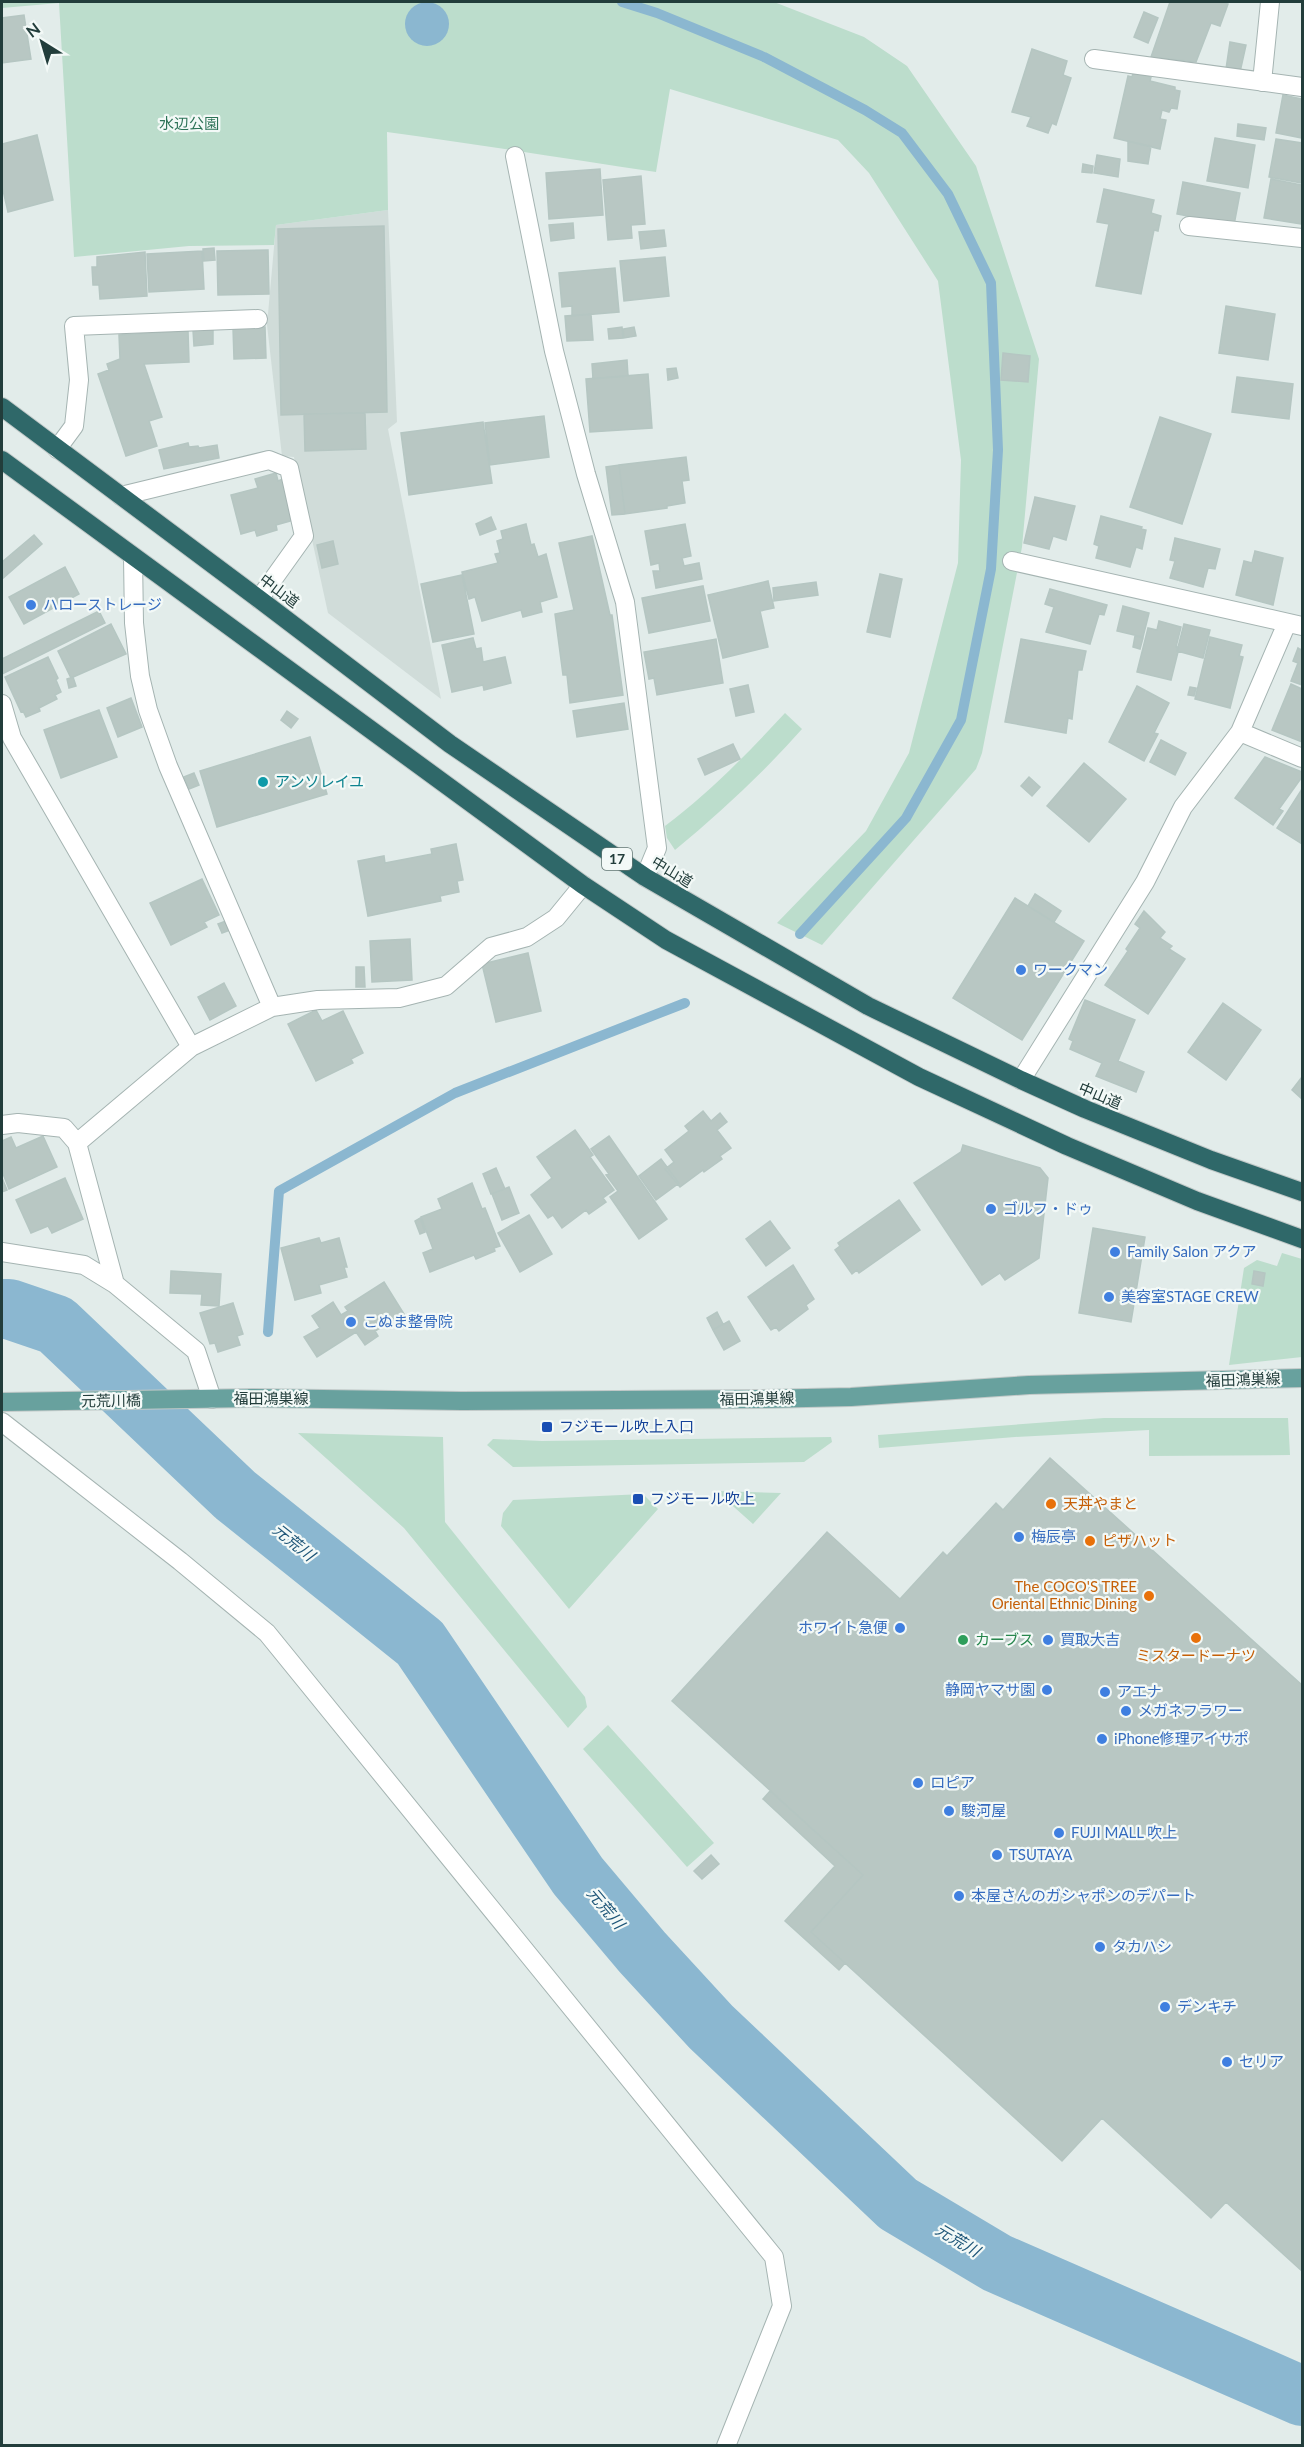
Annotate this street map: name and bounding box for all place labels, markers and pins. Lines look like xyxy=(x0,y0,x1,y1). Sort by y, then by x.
place label: ハローストレージ xyxy=(43,595,162,613)
marker: ハローストレージ xyxy=(24,598,38,612)
place label: アンソレイユ xyxy=(275,772,364,790)
marker: アンソレイユ xyxy=(256,775,270,789)
place label: ワークマン xyxy=(1033,960,1108,978)
marker: ワークマン xyxy=(1014,963,1028,977)
place label: ゴルフ・ドゥ xyxy=(1003,1199,1093,1217)
marker: ゴルフ・ドゥ xyxy=(984,1202,998,1216)
place label: Family Salon アクア xyxy=(1127,1242,1257,1260)
marker: Family Salon アクア xyxy=(1108,1245,1122,1259)
place label: 美容室STAGE CREW xyxy=(1121,1287,1259,1305)
marker: 美容室STAGE CREW xyxy=(1102,1290,1116,1304)
place label: こぬま整骨院 xyxy=(363,1312,453,1330)
marker: こぬま整骨院 xyxy=(344,1315,358,1329)
place label: フジモール吹上入口 xyxy=(559,1417,694,1435)
marker: フジモール吹上入口 xyxy=(540,1420,554,1434)
place label: フジモール吹上 xyxy=(650,1489,755,1507)
marker: フジモール吹上 xyxy=(631,1492,645,1506)
place label: 天丼やまと xyxy=(1063,1494,1138,1512)
marker: 天丼やまと xyxy=(1044,1497,1058,1511)
place label: 梅辰亭 xyxy=(1031,1527,1076,1545)
marker: 梅辰亭 xyxy=(1012,1530,1026,1544)
place label: ピザハット xyxy=(1102,1531,1177,1549)
marker: ピザハット xyxy=(1083,1534,1097,1548)
place label: The COCO'S TREE Oriental Ethnic Dining xyxy=(992,1577,1137,1612)
marker: The COCO'S TREE Oriental Ethnic Dining xyxy=(1142,1589,1156,1603)
place label: ホワイト急便 xyxy=(798,1618,888,1636)
marker: ホワイト急便 xyxy=(893,1621,907,1635)
place label: カーブス xyxy=(975,1630,1034,1648)
place label: 買取大吉 xyxy=(1060,1630,1120,1648)
marker: ミスタードーナツ xyxy=(1189,1631,1203,1645)
marker: カーブス xyxy=(956,1633,970,1647)
marker: 買取大吉 xyxy=(1041,1633,1055,1647)
place label: ミスタードーナツ xyxy=(1136,1646,1256,1664)
place label: 静岡ヤマサ園 xyxy=(945,1680,1035,1698)
place label: アエナ xyxy=(1117,1682,1162,1700)
marker: 静岡ヤマサ園 xyxy=(1040,1683,1054,1697)
marker: アエナ xyxy=(1098,1685,1112,1699)
place label: メガネフラワー xyxy=(1138,1701,1243,1719)
marker: メガネフラワー xyxy=(1119,1704,1133,1718)
place label: iPhone修理アイサポ xyxy=(1114,1729,1249,1747)
marker: iPhone修理アイサポ xyxy=(1095,1732,1109,1746)
place label: ロピア xyxy=(930,1773,975,1791)
marker: ロピア xyxy=(911,1776,925,1790)
place label: 駿河屋 xyxy=(961,1801,1006,1819)
marker: 駿河屋 xyxy=(942,1804,956,1818)
place label: FUJI MALL 吹上 xyxy=(1071,1823,1177,1841)
marker: FUJI MALL 吹上 xyxy=(1052,1826,1066,1840)
place label: TSUTAYA xyxy=(1009,1845,1073,1863)
marker: TSUTAYA xyxy=(990,1848,1004,1862)
place label: 本屋さんのガシャポンのデパート xyxy=(971,1886,1196,1904)
marker: 本屋さんのガシャポンのデパート xyxy=(952,1889,966,1903)
place label: タカハシ xyxy=(1112,1937,1172,1955)
marker: タカハシ xyxy=(1093,1940,1107,1954)
place label: デンキチ xyxy=(1177,1997,1237,2015)
marker: デンキチ xyxy=(1158,2000,1172,2014)
place label: セリア xyxy=(1239,2052,1284,2070)
marker: セリア xyxy=(1220,2055,1234,2069)

